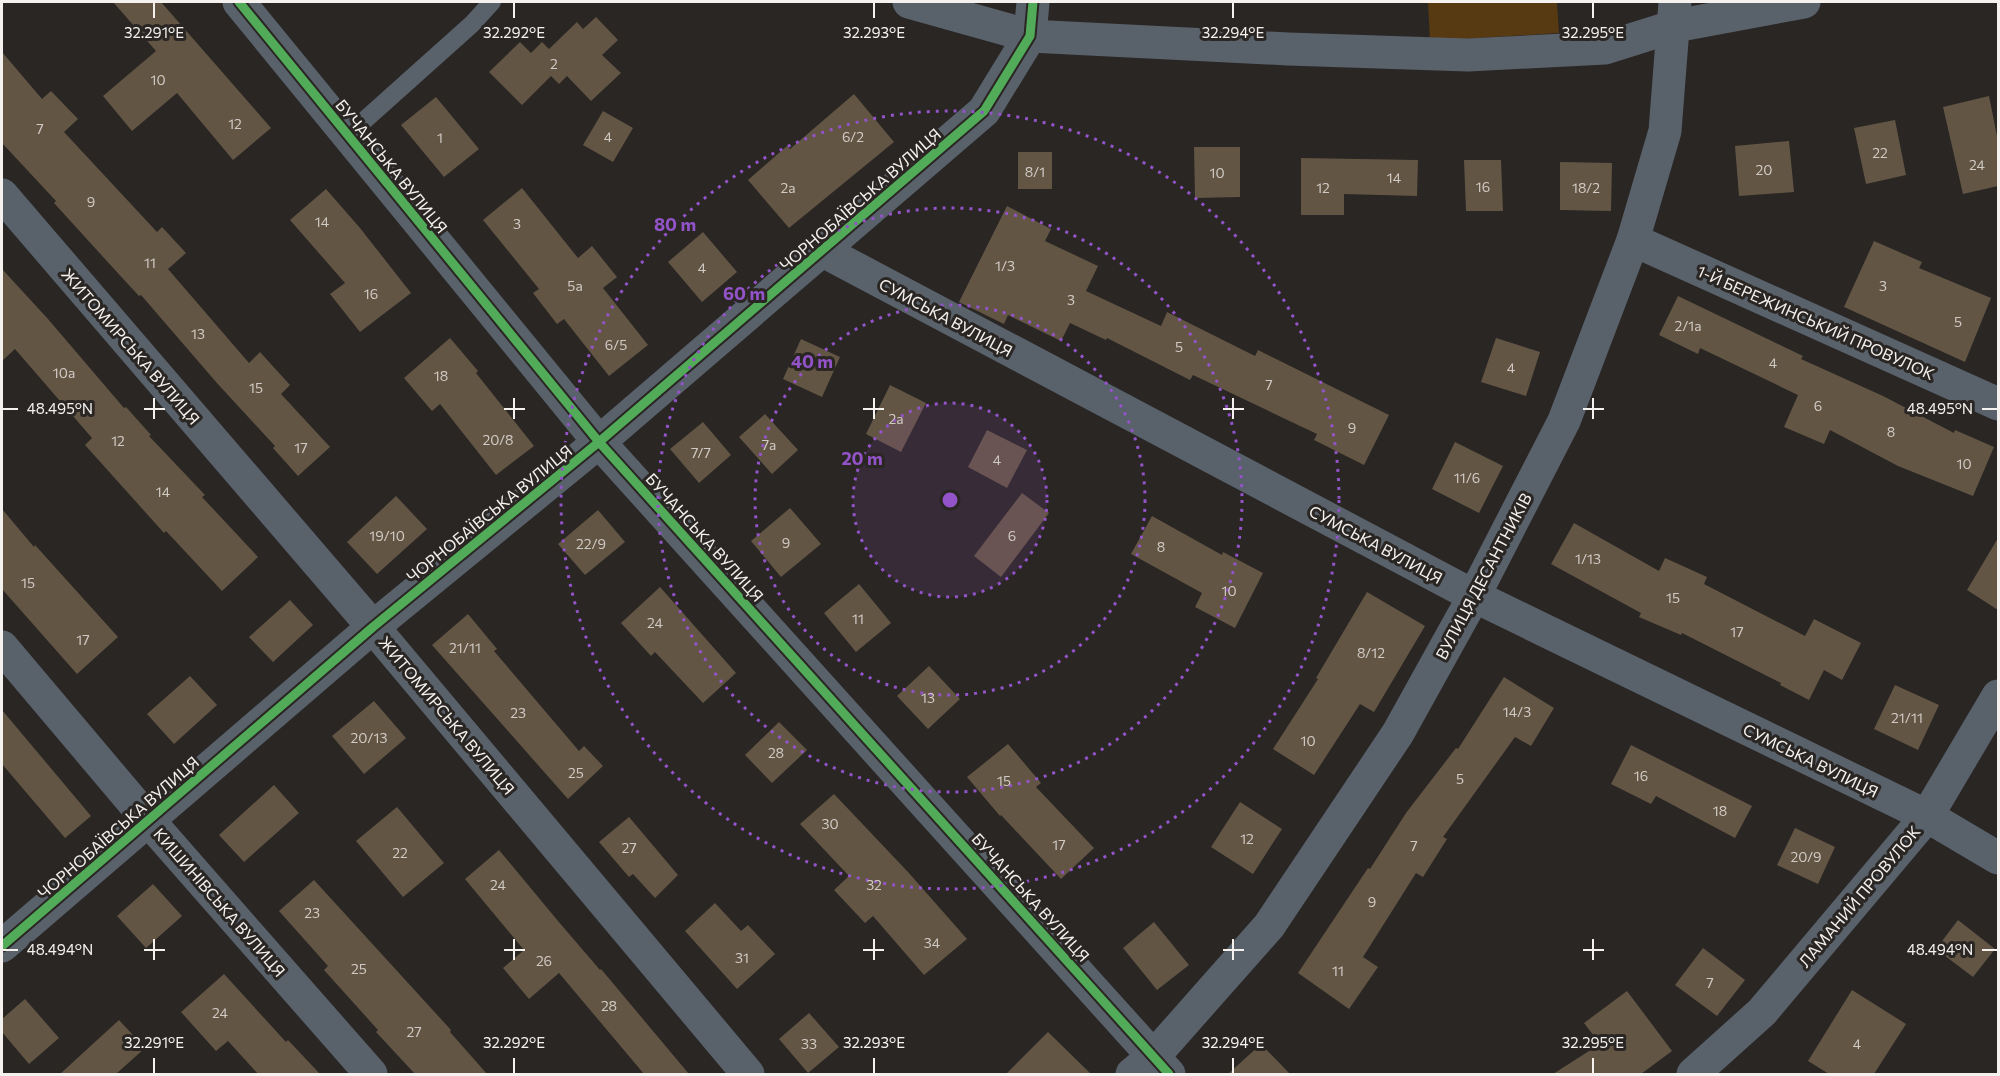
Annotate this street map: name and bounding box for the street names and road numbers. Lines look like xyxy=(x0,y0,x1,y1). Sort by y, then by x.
street label: БУЧАНСЬКА ВУЛИЦЯ xyxy=(332,95,452,237)
street label: ЧОРНОБАЇВСЬКА ВУЛИЦЯ xyxy=(776,124,944,274)
street label: 1-Й БЕРЕЖИНСЬКИЙ ПРОВУЛОК xyxy=(1694,261,1938,383)
street label: ЖИТОМИРСЬКА ВУЛИЦЯ xyxy=(58,264,204,428)
street label: СУМСЬКА ВУЛИЦЯ xyxy=(876,274,1016,360)
street label: ЧОРНОБАЇВСЬКА ВУЛИЦЯ xyxy=(403,440,575,586)
street label: БУЧАНСЬКА ВУЛИЦЯ xyxy=(642,469,768,605)
street label: ВУЛИЦЯ ДЕСАНТНИКІВ xyxy=(1431,490,1535,662)
street label: СУМСЬКА ВУЛИЦЯ xyxy=(1306,501,1446,587)
street label: ЖИТОМИРСЬКА ВУЛИЦЯ xyxy=(375,632,519,798)
street label: СУМСЬКА ВУЛИЦЯ xyxy=(1740,719,1882,801)
street label: ЧОРНОБАЇВСЬКА ВУЛИЦЯ xyxy=(34,752,202,902)
street label: ЛАМАНИЙ ПРОВУЛОК xyxy=(1794,821,1924,971)
street label: КИШИНІВСЬКА ВУЛИЦЯ xyxy=(150,824,290,980)
street label: БУЧАНСЬКА ВУЛИЦЯ xyxy=(968,829,1094,965)

